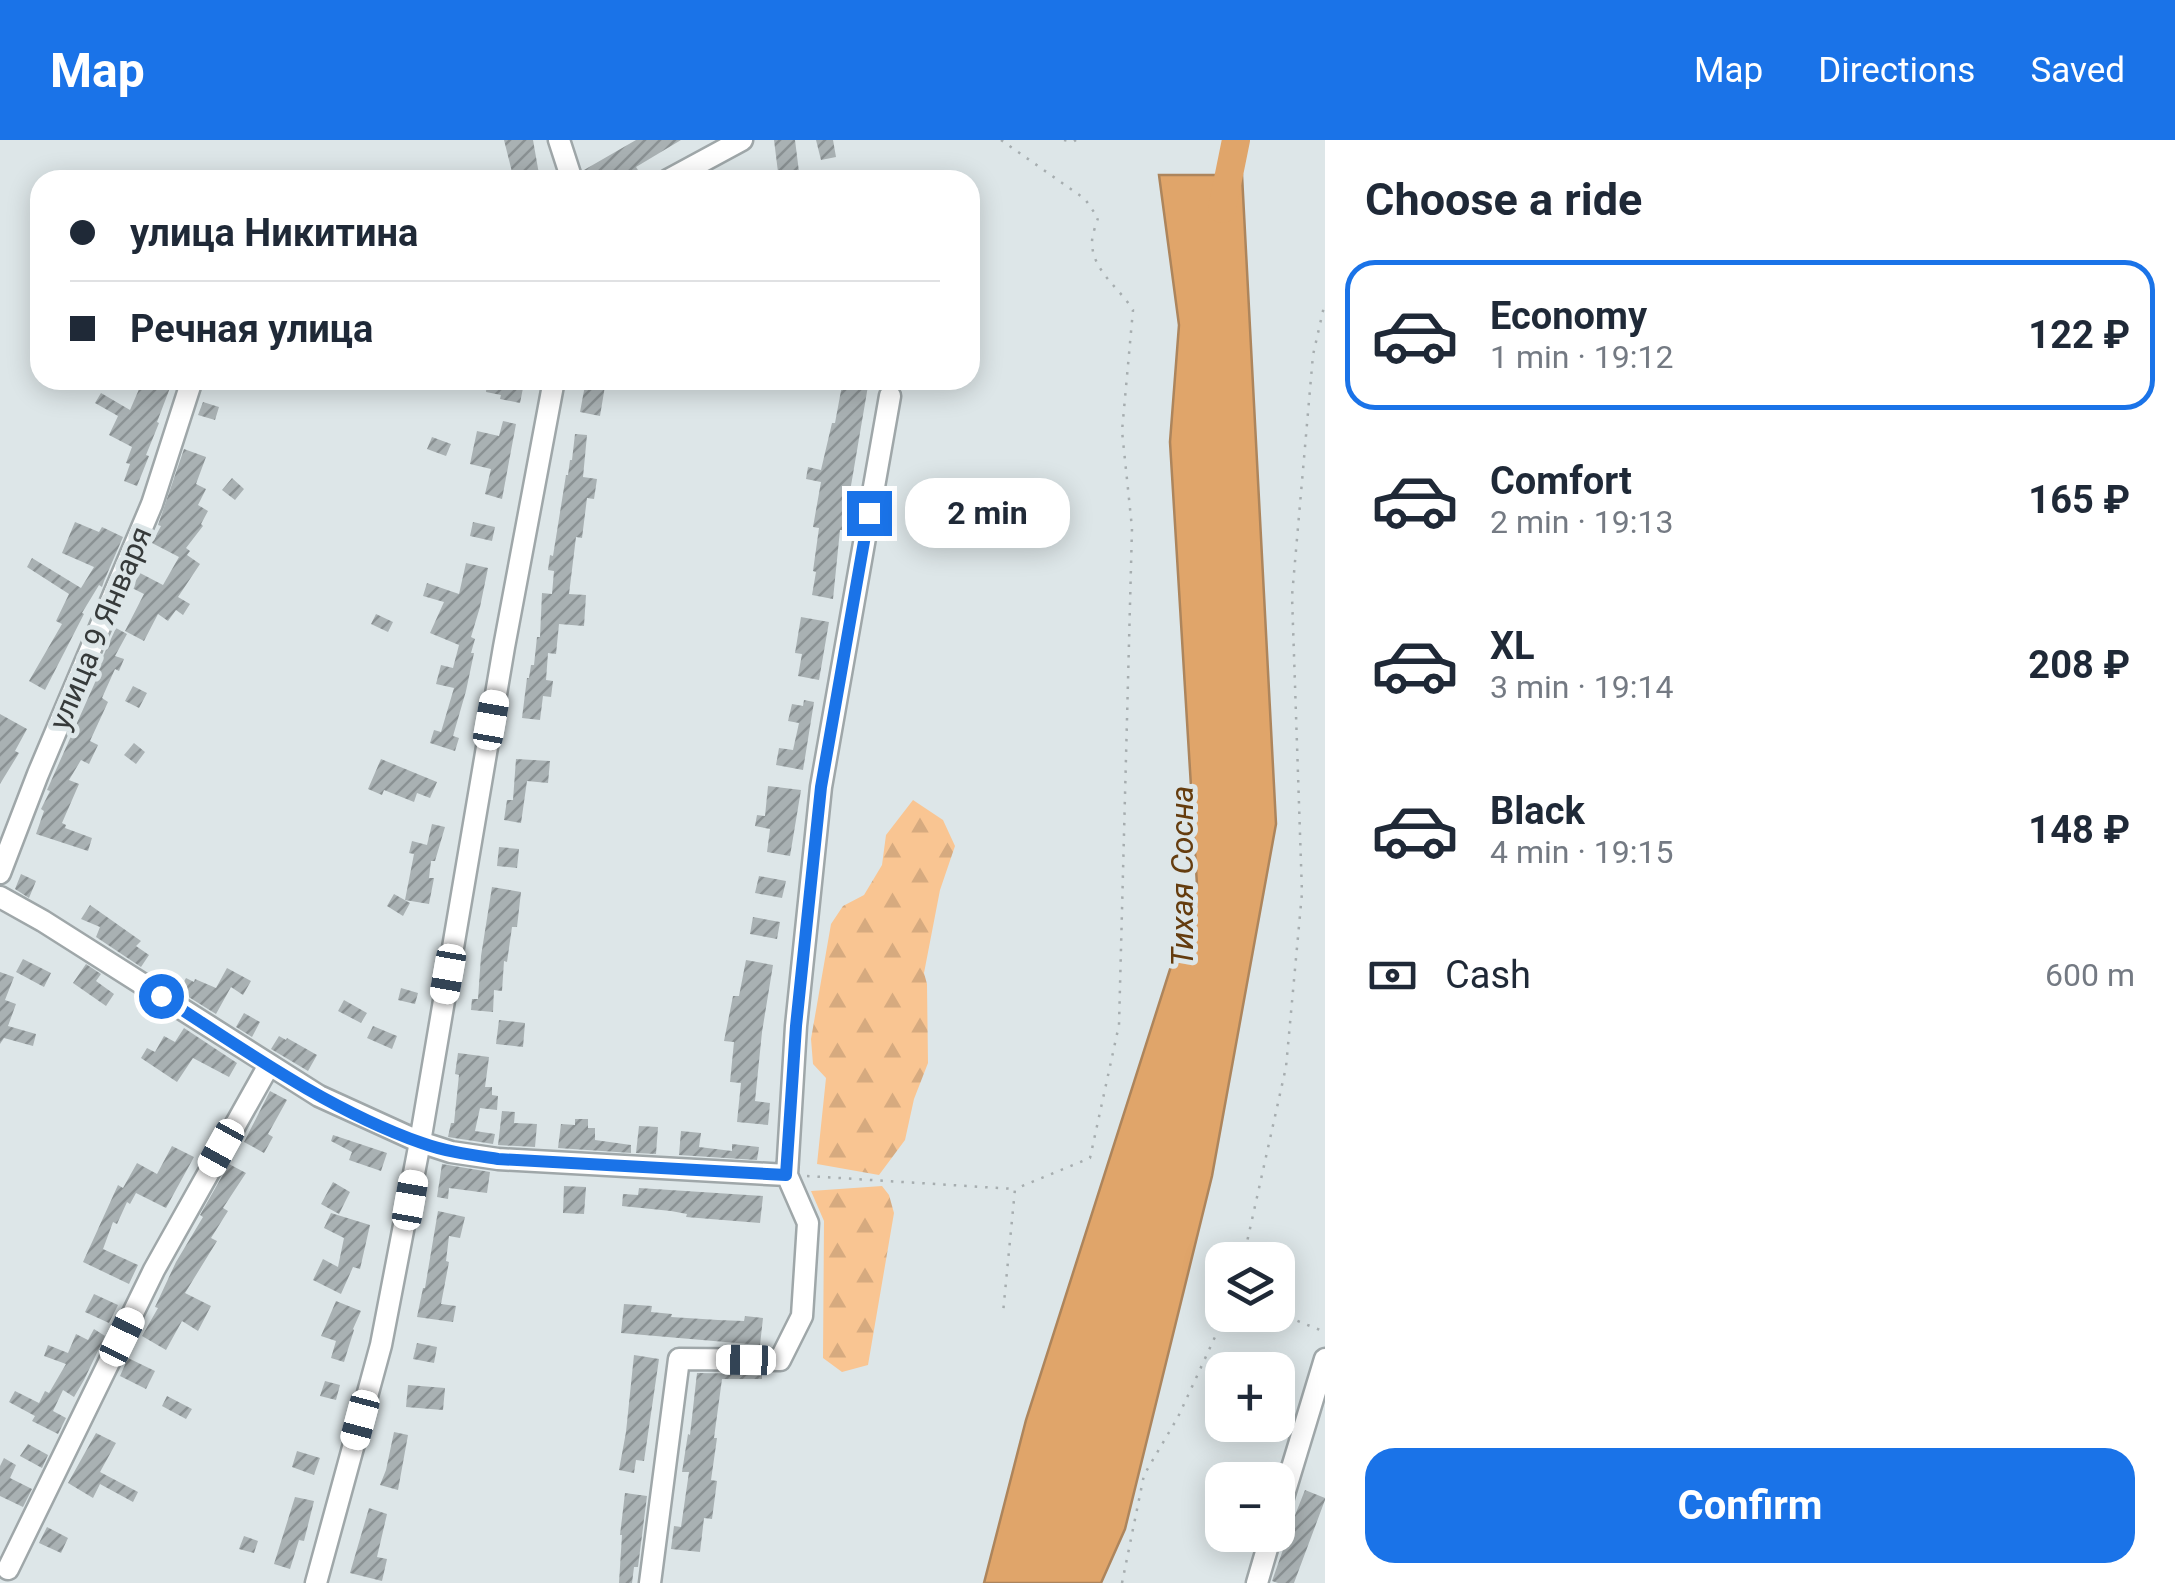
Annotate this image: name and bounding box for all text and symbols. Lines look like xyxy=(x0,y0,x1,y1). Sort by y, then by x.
text: Map xyxy=(50,42,145,99)
text: Map xyxy=(1694,50,1763,91)
text: Directions xyxy=(1818,50,1975,91)
text: Saved xyxy=(2030,50,2125,91)
text: Choose a ride xyxy=(1365,173,1642,226)
text: улица Никитина xyxy=(130,211,418,255)
icon: car xyxy=(1370,290,1460,380)
text: Economy xyxy=(1490,294,1647,338)
text: Речная улица xyxy=(130,307,373,351)
text: 122 ₽ xyxy=(2028,313,2130,357)
text: 1 min · 19:12 xyxy=(1490,338,1673,376)
icon: car xyxy=(1370,455,1460,545)
text: Comfort xyxy=(1490,459,1632,503)
callout: 2 min xyxy=(904,478,1069,548)
text: 165 ₽ xyxy=(2028,478,2130,522)
route end xyxy=(847,491,892,536)
text: 2 min xyxy=(947,494,1028,532)
text: 2 min · 19:13 xyxy=(1490,503,1673,541)
street label: улица 9 Января xyxy=(41,521,159,735)
icon: car xyxy=(1370,620,1460,710)
text: XL xyxy=(1490,624,1535,668)
text: 208 ₽ xyxy=(2028,643,2130,687)
text: 3 min · 19:14 xyxy=(1490,668,1673,706)
car xyxy=(471,688,511,752)
icon: car xyxy=(1370,785,1460,875)
water label: Тихая Сосна xyxy=(1163,786,1201,966)
text: Black xyxy=(1490,789,1585,833)
text: 148 ₽ xyxy=(2028,808,2130,852)
text: 4 min · 19:15 xyxy=(1490,833,1673,871)
car xyxy=(428,942,468,1006)
icon: cash xyxy=(1365,948,1420,1003)
text: Cash xyxy=(1445,953,1531,997)
text: 600 m xyxy=(2045,956,2135,994)
route start xyxy=(139,974,184,1019)
car xyxy=(193,1114,249,1182)
car xyxy=(390,1168,430,1232)
map controls xyxy=(1205,1242,1295,1552)
button: layers xyxy=(1205,1242,1295,1332)
car xyxy=(95,1303,149,1371)
car xyxy=(716,1344,776,1376)
button: + xyxy=(1205,1352,1295,1442)
car xyxy=(338,1387,382,1453)
button: Confirm xyxy=(1365,1448,2135,1563)
button: − xyxy=(1205,1462,1295,1552)

